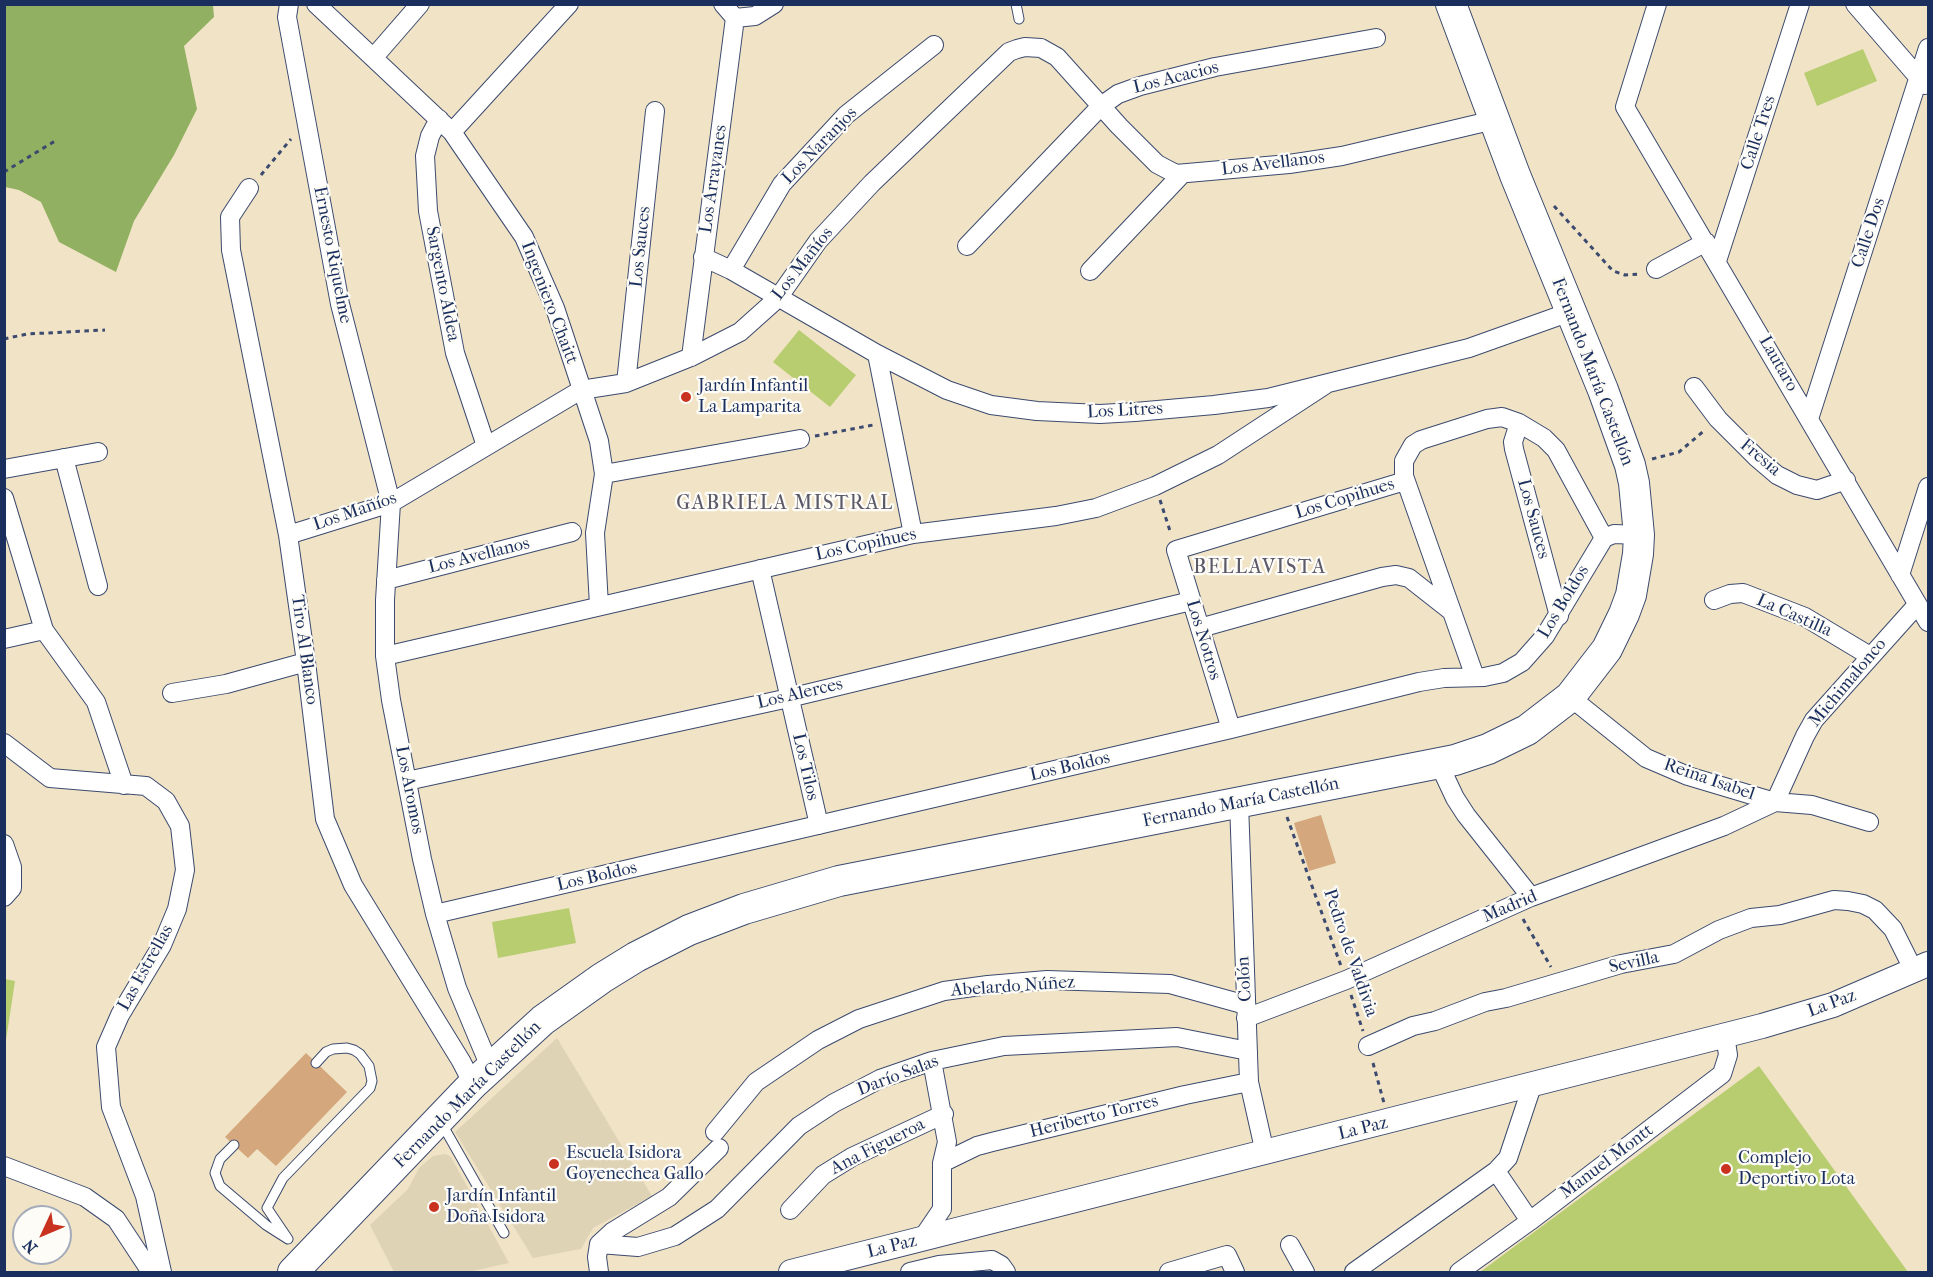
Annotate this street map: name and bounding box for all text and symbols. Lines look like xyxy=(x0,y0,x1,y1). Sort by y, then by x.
street label: Los Acacios xyxy=(1131,57,1221,99)
street label: Calle Tres xyxy=(1737,93,1781,173)
street label: Los Naranjos xyxy=(778,103,862,189)
street label: Los Arrayanes xyxy=(696,123,732,235)
street label: Los Avellanos xyxy=(1220,147,1326,181)
street label: Ernesto Riquelme xyxy=(308,185,356,325)
street label: Calle Dos xyxy=(1848,195,1890,271)
street label: Los Sauces xyxy=(626,205,656,289)
street label: Los Mañíos xyxy=(768,223,838,305)
street label: Sargento Aldea xyxy=(420,225,464,343)
street label: Ingeniero Chaitt xyxy=(516,239,582,367)
street label: Fernando María Castellón xyxy=(1546,275,1638,469)
street label: Lautaro xyxy=(1753,332,1803,396)
place label: Jardín Infantil La Lamparita xyxy=(698,376,808,418)
marker: Jardín Infantil La Lamparita xyxy=(679,390,693,404)
street label: Los Litres xyxy=(1086,398,1164,424)
street label: Fresia xyxy=(1735,435,1785,481)
street label: Los Copihues xyxy=(1293,474,1397,524)
street label: Los Sauces xyxy=(1512,477,1554,561)
street label: Los Mañíos xyxy=(310,488,400,536)
district label: GABRIELA MISTRAL xyxy=(676,492,894,516)
street label: Los Copihues xyxy=(814,524,918,566)
street label: Los Avellanos xyxy=(426,533,532,579)
district label: BELLAVISTA xyxy=(1193,556,1327,580)
street label: Los Boldos xyxy=(1534,561,1594,643)
street label: La Castilla xyxy=(1753,590,1835,642)
street label: Tiro Al Blanco xyxy=(286,594,322,706)
street label: Los Notros xyxy=(1181,597,1225,683)
street label: Michimalonco xyxy=(1805,634,1891,732)
street label: Los Alerces xyxy=(755,674,845,714)
street label: Los Tilos xyxy=(787,731,823,803)
street label: Los Aromos xyxy=(390,744,428,836)
street label: Los Boldos xyxy=(1028,747,1112,787)
street label: Reina Isabel xyxy=(1661,754,1757,806)
street label: Fernando María Castellón xyxy=(1141,773,1341,833)
street label: Los Boldos xyxy=(555,857,639,897)
street label: Pedro de Valdivia xyxy=(1318,886,1382,1020)
street label: Madrid xyxy=(1479,886,1541,928)
street label: Las Estrellas xyxy=(114,921,178,1015)
street label: Sevilla xyxy=(1607,947,1661,979)
street label: Colón xyxy=(1233,956,1257,1002)
street label: Abelardo Núñez xyxy=(950,972,1076,1002)
street label: La Paz xyxy=(1805,985,1859,1023)
street label: Fernando María Castellón xyxy=(390,1017,546,1173)
street label: Darío Salas xyxy=(854,1051,942,1101)
street label: Heriberto Torres xyxy=(1028,1091,1160,1143)
street label: La Paz xyxy=(1336,1112,1390,1146)
street label: Ana Figueroa xyxy=(827,1114,929,1180)
street label: Manuel Montt xyxy=(1556,1120,1658,1204)
place label: Escuela Isidora Goyenechea Gallo xyxy=(566,1143,704,1186)
place label: Complejo Deportivo Lota xyxy=(1738,1148,1855,1190)
marker: Escuela Isidora Goyenechea Gallo xyxy=(547,1157,561,1171)
marker: Complejo Deportivo Lota xyxy=(1719,1162,1733,1176)
place label: Jardín Infantil Doña Isidora xyxy=(446,1186,556,1228)
marker: Jardín Infantil Doña Isidora xyxy=(427,1200,441,1214)
north arrow xyxy=(12,1205,72,1265)
street label: La Paz xyxy=(865,1230,919,1264)
text: N xyxy=(19,1236,41,1257)

